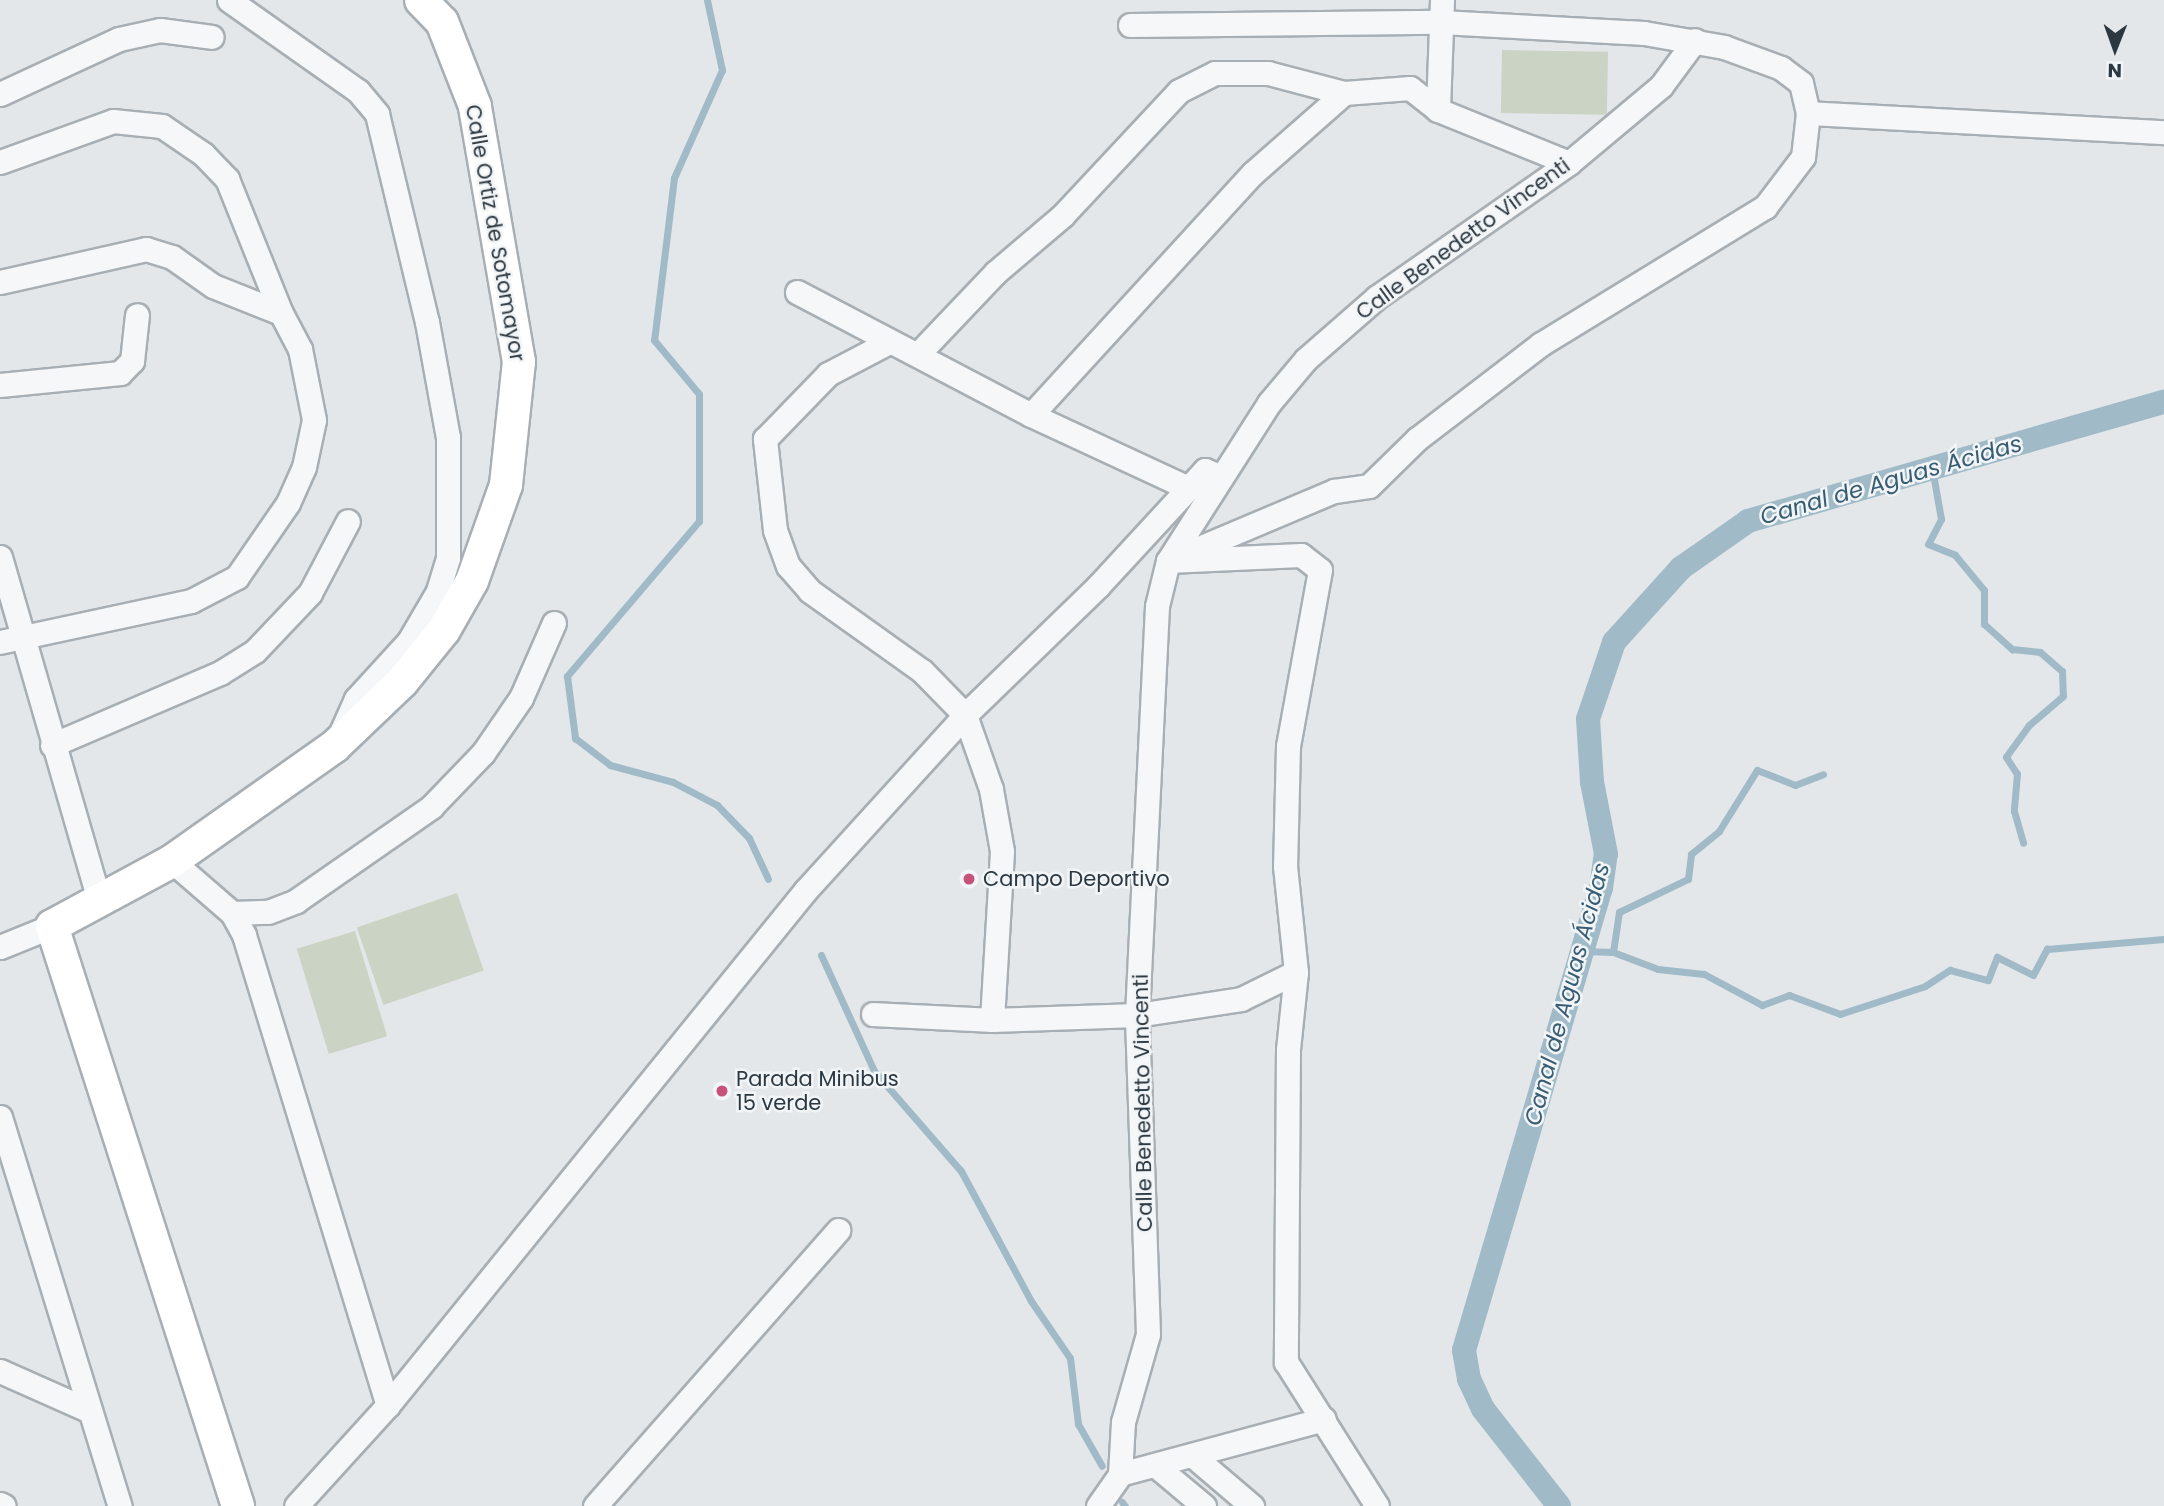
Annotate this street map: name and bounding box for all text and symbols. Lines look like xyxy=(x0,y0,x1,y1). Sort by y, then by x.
north arrow xyxy=(2080,14,2150,84)
text: N xyxy=(2107,57,2122,84)
street label: Calle Ortiz de Sotomayor xyxy=(460,103,530,363)
street label: Calle Benedetto Vincenti xyxy=(1351,153,1575,325)
water label: Canal de Aguas Ácidas xyxy=(1757,429,2025,531)
water label: Canal de Aguas Ácidas xyxy=(1519,859,1615,1129)
place label: Campo Deportivo xyxy=(983,866,1170,892)
marker: Campo Deportivo xyxy=(961,871,977,887)
street label: Calle Benedetto Vincenti xyxy=(1128,974,1158,1232)
place label: Parada Minibus 15 verde xyxy=(736,1066,899,1116)
marker: Parada Minibus 15 verde xyxy=(714,1083,730,1099)

